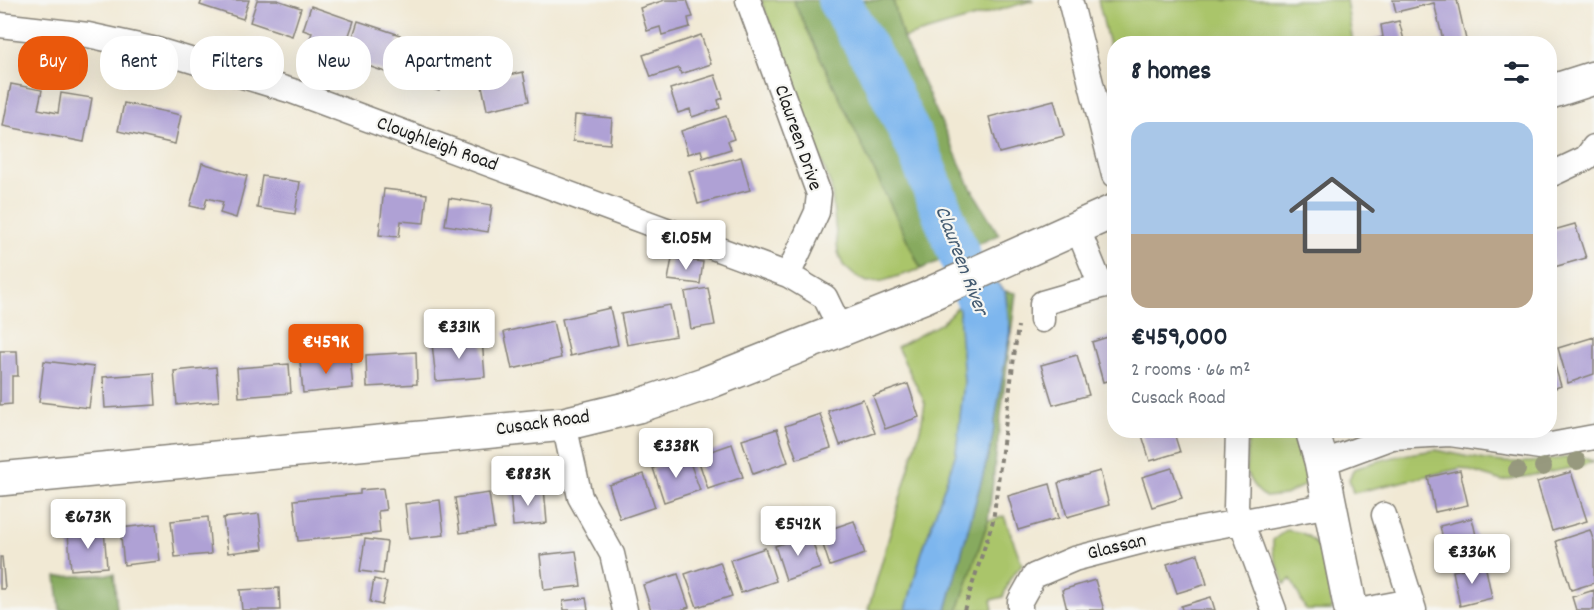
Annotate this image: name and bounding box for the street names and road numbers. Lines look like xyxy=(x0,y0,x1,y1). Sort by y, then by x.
street label: Claureen Drive xyxy=(766,81,828,195)
street label: Cloughleigh Road xyxy=(372,110,502,180)
street label: Cusack Road xyxy=(494,404,592,444)
street label: Glassan xyxy=(1085,527,1149,569)

